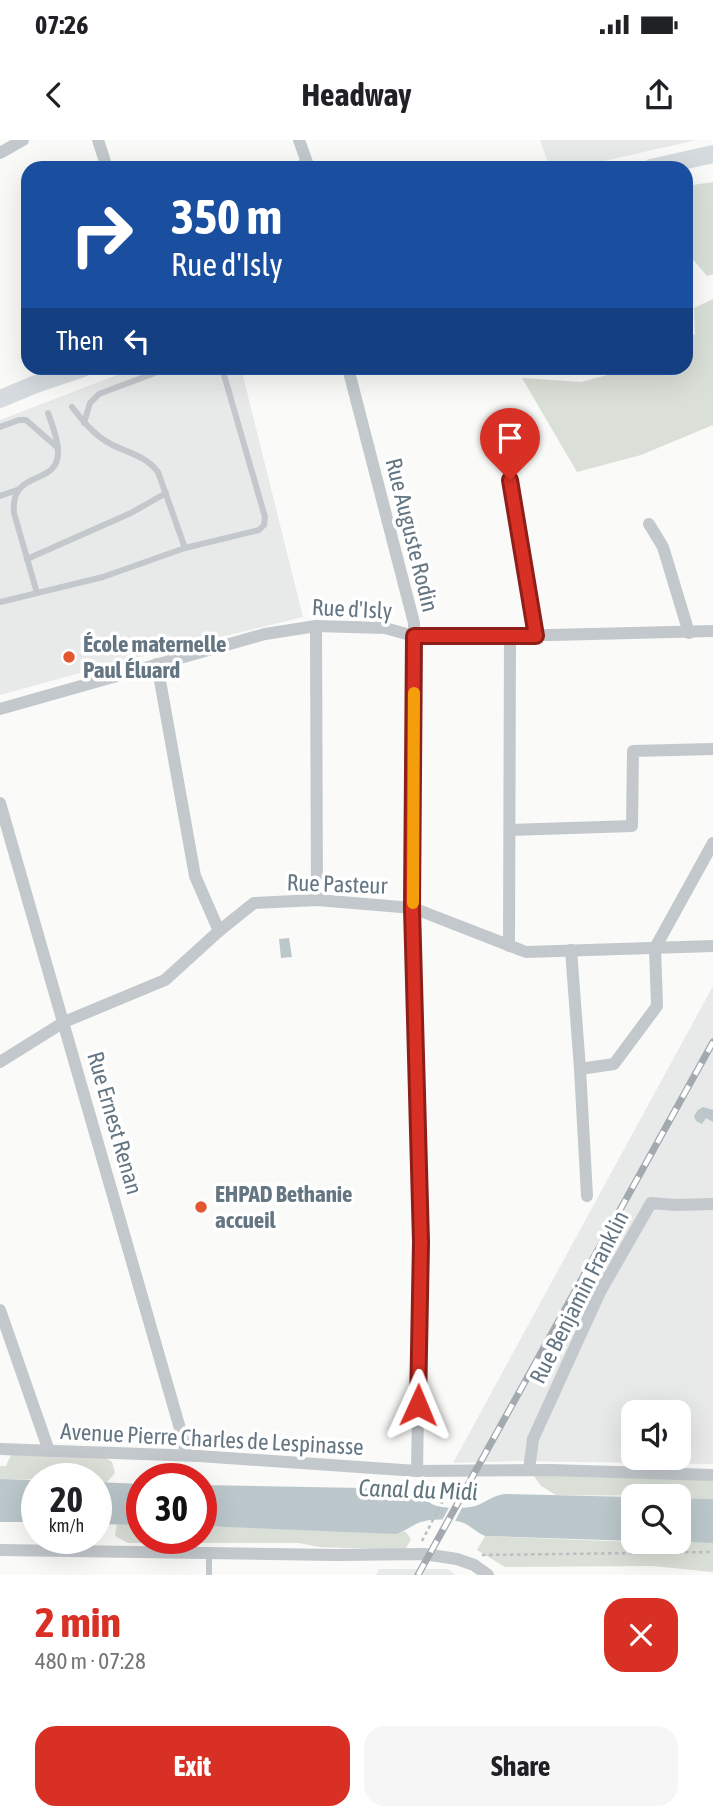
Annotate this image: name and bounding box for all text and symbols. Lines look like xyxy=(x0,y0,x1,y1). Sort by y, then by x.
text: 07:26 xyxy=(35,10,89,40)
icon: back xyxy=(35,76,73,114)
text: Headway xyxy=(301,76,412,113)
icon: share xyxy=(640,76,678,114)
text: 350 m xyxy=(171,188,282,244)
icon: right xyxy=(56,189,147,280)
text: Rue d'Isly xyxy=(171,246,283,283)
icon: left xyxy=(118,322,156,360)
text: Then xyxy=(56,326,104,356)
pin xyxy=(480,408,540,480)
icon: arrive xyxy=(491,419,529,457)
street label: Rue Auguste Rodin xyxy=(380,456,444,614)
street label: Rue d'Isly xyxy=(311,594,393,624)
place label: École maternelle Paul Éluard xyxy=(83,631,226,683)
marker: École maternelle Paul Éluard xyxy=(61,649,77,665)
street label: Rue Pasteur xyxy=(286,869,389,899)
street label: Rue Ernest Renan xyxy=(82,1049,148,1197)
place label: EHPAD Bethanie accueil xyxy=(215,1181,353,1233)
marker: EHPAD Bethanie accueil xyxy=(193,1199,209,1215)
street label: Rue Benjamin Franklin xyxy=(524,1206,634,1388)
position arrow xyxy=(381,1368,455,1442)
map controls xyxy=(621,1400,691,1554)
button: sound xyxy=(621,1400,691,1470)
street label: Avenue Pierre Charles de Lespinasse xyxy=(60,1418,364,1460)
speed limit sign: 30 xyxy=(126,1463,217,1554)
water label: Canal du Midi xyxy=(358,1474,478,1505)
text: 20 xyxy=(50,1479,83,1519)
button: search xyxy=(621,1484,691,1554)
text: km/h xyxy=(49,1515,84,1536)
text: 2 min xyxy=(35,1598,121,1646)
button: close xyxy=(604,1598,678,1672)
text: 480 m · 07:28 xyxy=(35,1648,146,1674)
button: Exit xyxy=(35,1726,350,1806)
button: Share xyxy=(364,1726,678,1806)

